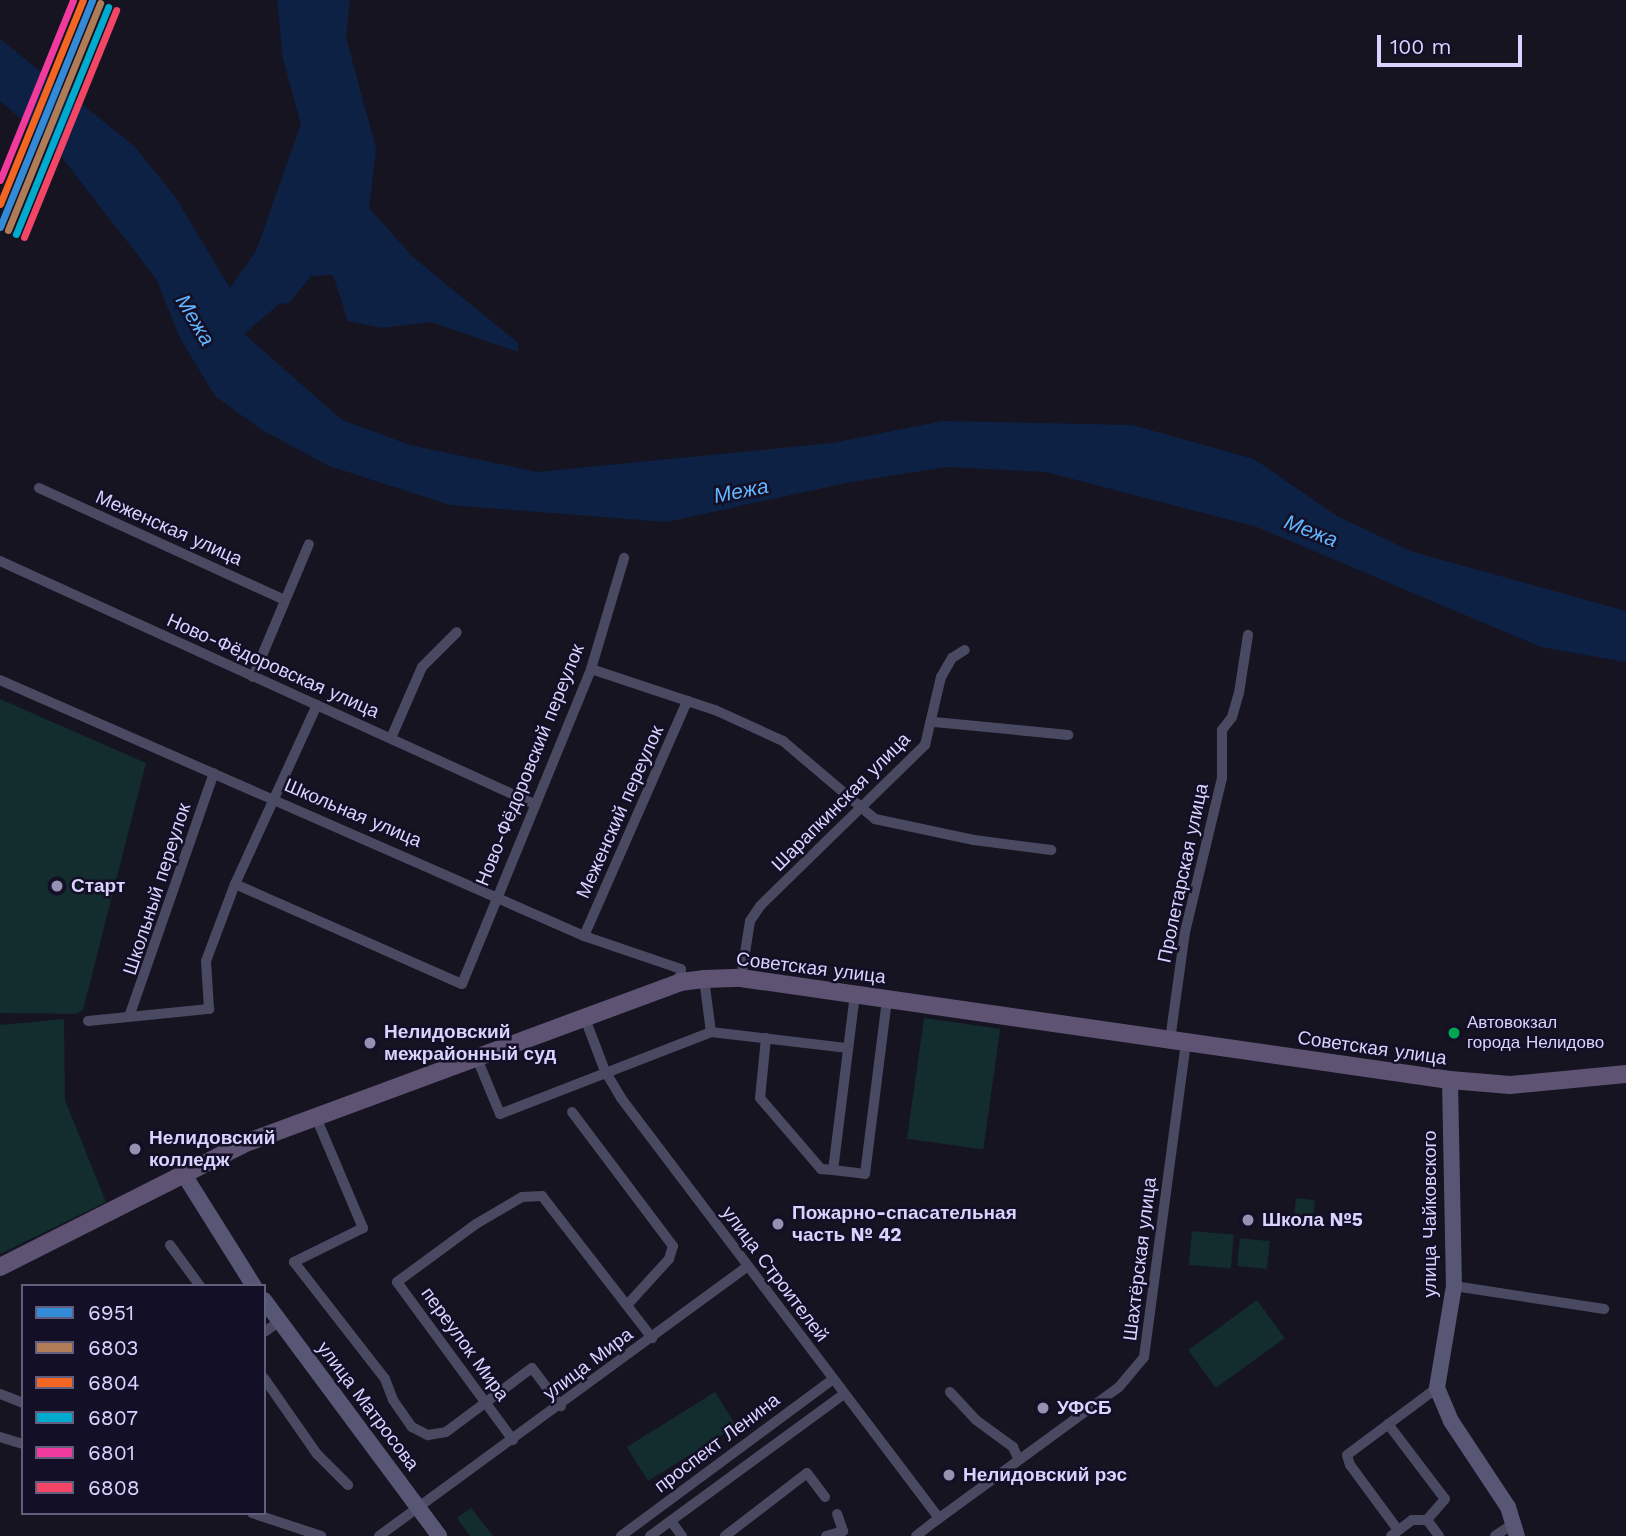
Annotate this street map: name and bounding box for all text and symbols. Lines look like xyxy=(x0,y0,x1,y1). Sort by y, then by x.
scale bar xyxy=(1381,21,1526,65)
text: 100 m xyxy=(1390,34,1452,59)
water label: Межа xyxy=(170,290,220,350)
water label: Межа xyxy=(712,473,770,509)
street label: Меженская улица xyxy=(92,485,246,571)
water label: Межа xyxy=(1281,509,1341,553)
street label: Ново-Фёдоровская улица xyxy=(163,609,383,723)
street label: Ново-Фёдоровский переулок xyxy=(471,641,589,889)
street label: Меженский переулок xyxy=(572,722,668,902)
street label: Шарапкинская улица xyxy=(767,728,915,876)
street label: Школьная улица xyxy=(281,774,425,852)
street label: Пролетарская улица xyxy=(1153,781,1213,965)
street label: Школьный переулок xyxy=(118,800,196,978)
place label: Старт xyxy=(71,875,125,897)
marker: Старт xyxy=(49,878,65,894)
street label: Советская улица xyxy=(735,948,887,988)
place label: Автовокзал города Нелидово xyxy=(1467,1013,1604,1053)
place label: Нелидовский межрайонный суд xyxy=(384,1021,556,1065)
street label: Советская улица xyxy=(1296,1026,1448,1070)
marker: Автовокзал города Нелидово xyxy=(1447,1026,1461,1040)
marker: Нелидовский межрайонный суд xyxy=(362,1035,378,1051)
place label: Нелидовский колледж xyxy=(149,1127,275,1171)
street label: улица Чайковского xyxy=(1419,1130,1441,1298)
marker: Нелидовский колледж xyxy=(127,1141,143,1157)
street label: Шахтёрская улица xyxy=(1119,1176,1161,1342)
street label: улица Строителей xyxy=(717,1202,833,1346)
place label: Пожарно-спасательная часть № 42 xyxy=(792,1202,1017,1246)
place label: Школа №5 xyxy=(1262,1209,1363,1231)
marker: Школа №5 xyxy=(1240,1212,1256,1228)
marker: Пожарно-спасательная часть № 42 xyxy=(770,1216,786,1232)
street label: переулок Мира xyxy=(416,1283,514,1405)
legend xyxy=(21,1284,266,1515)
text: 6951 xyxy=(88,1300,134,1325)
street label: улица Мира xyxy=(539,1323,637,1405)
text: 6803 xyxy=(88,1335,139,1360)
street label: улица Матросова xyxy=(312,1337,424,1475)
text: 6804 xyxy=(88,1370,140,1395)
street label: проспект Ленина xyxy=(650,1389,784,1497)
place label: УФСБ xyxy=(1057,1397,1112,1419)
marker: УФСБ xyxy=(1035,1400,1051,1416)
text: 6807 xyxy=(88,1405,138,1430)
text: 6801 xyxy=(88,1440,135,1465)
place label: Нелидовский рэс xyxy=(963,1464,1127,1486)
marker: Нелидовский рэс xyxy=(941,1467,957,1483)
text: 6808 xyxy=(88,1475,140,1500)

